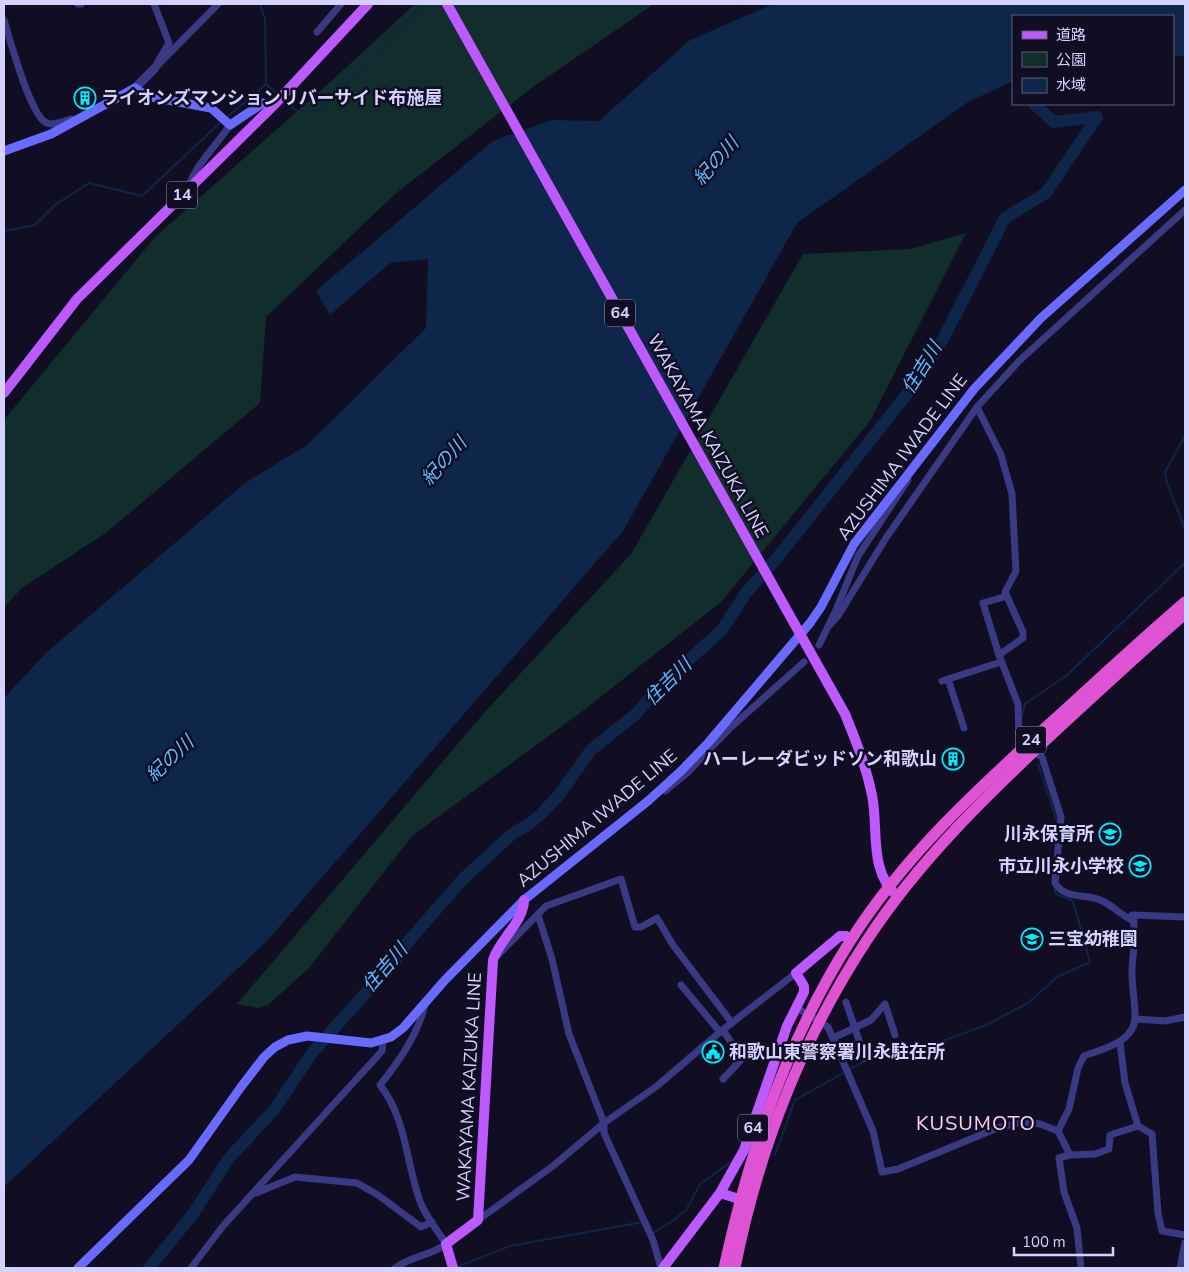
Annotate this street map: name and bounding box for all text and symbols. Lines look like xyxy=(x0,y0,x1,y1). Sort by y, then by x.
legend xyxy=(1012,15,1174,105)
text: 道路 xyxy=(1056,25,1086,45)
text: 公園 xyxy=(1056,50,1086,70)
text: 水域 xyxy=(1056,75,1086,95)
building icon: ライオンズマンションリバーサイド布施屋 xyxy=(73,86,97,110)
place label: ライオンズマンションリバーサイド布施屋 xyxy=(101,86,442,110)
water label: 紀の川 xyxy=(687,130,746,191)
road number: 14 xyxy=(167,182,197,208)
road number: 64 xyxy=(605,300,635,326)
street label: WAKAYAMA KAIZUKA LINE xyxy=(642,330,774,542)
water label: 住吉川 xyxy=(896,335,949,399)
street label: AZUSHIMA IWADE LINE xyxy=(832,369,972,545)
water label: 紀の川 xyxy=(415,430,474,491)
water label: 住吉川 xyxy=(639,651,699,711)
road number: 24 xyxy=(1016,726,1046,754)
water label: 紀の川 xyxy=(140,729,201,788)
street label: AZUSHIMA IWADE LINE xyxy=(512,744,682,892)
place label: ハーレーダビッドソン和歌山 xyxy=(703,747,937,771)
building icon: ハーレーダビッドソン和歌山 xyxy=(941,747,965,771)
place label: 川永保育所 xyxy=(1004,822,1094,846)
school or university icon: 川永保育所 xyxy=(1098,822,1122,846)
place label: 市立川永小学校 xyxy=(998,854,1124,878)
school or university icon: 市立川永小学校 xyxy=(1128,854,1152,878)
school or university icon: 三宝幼稚園 xyxy=(1020,927,1044,951)
place label: 三宝幼稚園 xyxy=(1048,927,1138,951)
water label: 住吉川 xyxy=(356,936,415,998)
street label: WAKAYAMA KAIZUKA LINE xyxy=(451,972,487,1202)
public building icon: 和歌山東警察署川永駐在所 xyxy=(701,1040,725,1064)
place label: 和歌山東警察署川永駐在所 xyxy=(729,1040,945,1064)
district label: KUSUMOTO xyxy=(916,1110,1036,1137)
road number: 64 xyxy=(738,1114,768,1142)
scale bar xyxy=(1014,1224,1113,1256)
text: 100 m xyxy=(1022,1232,1066,1252)

